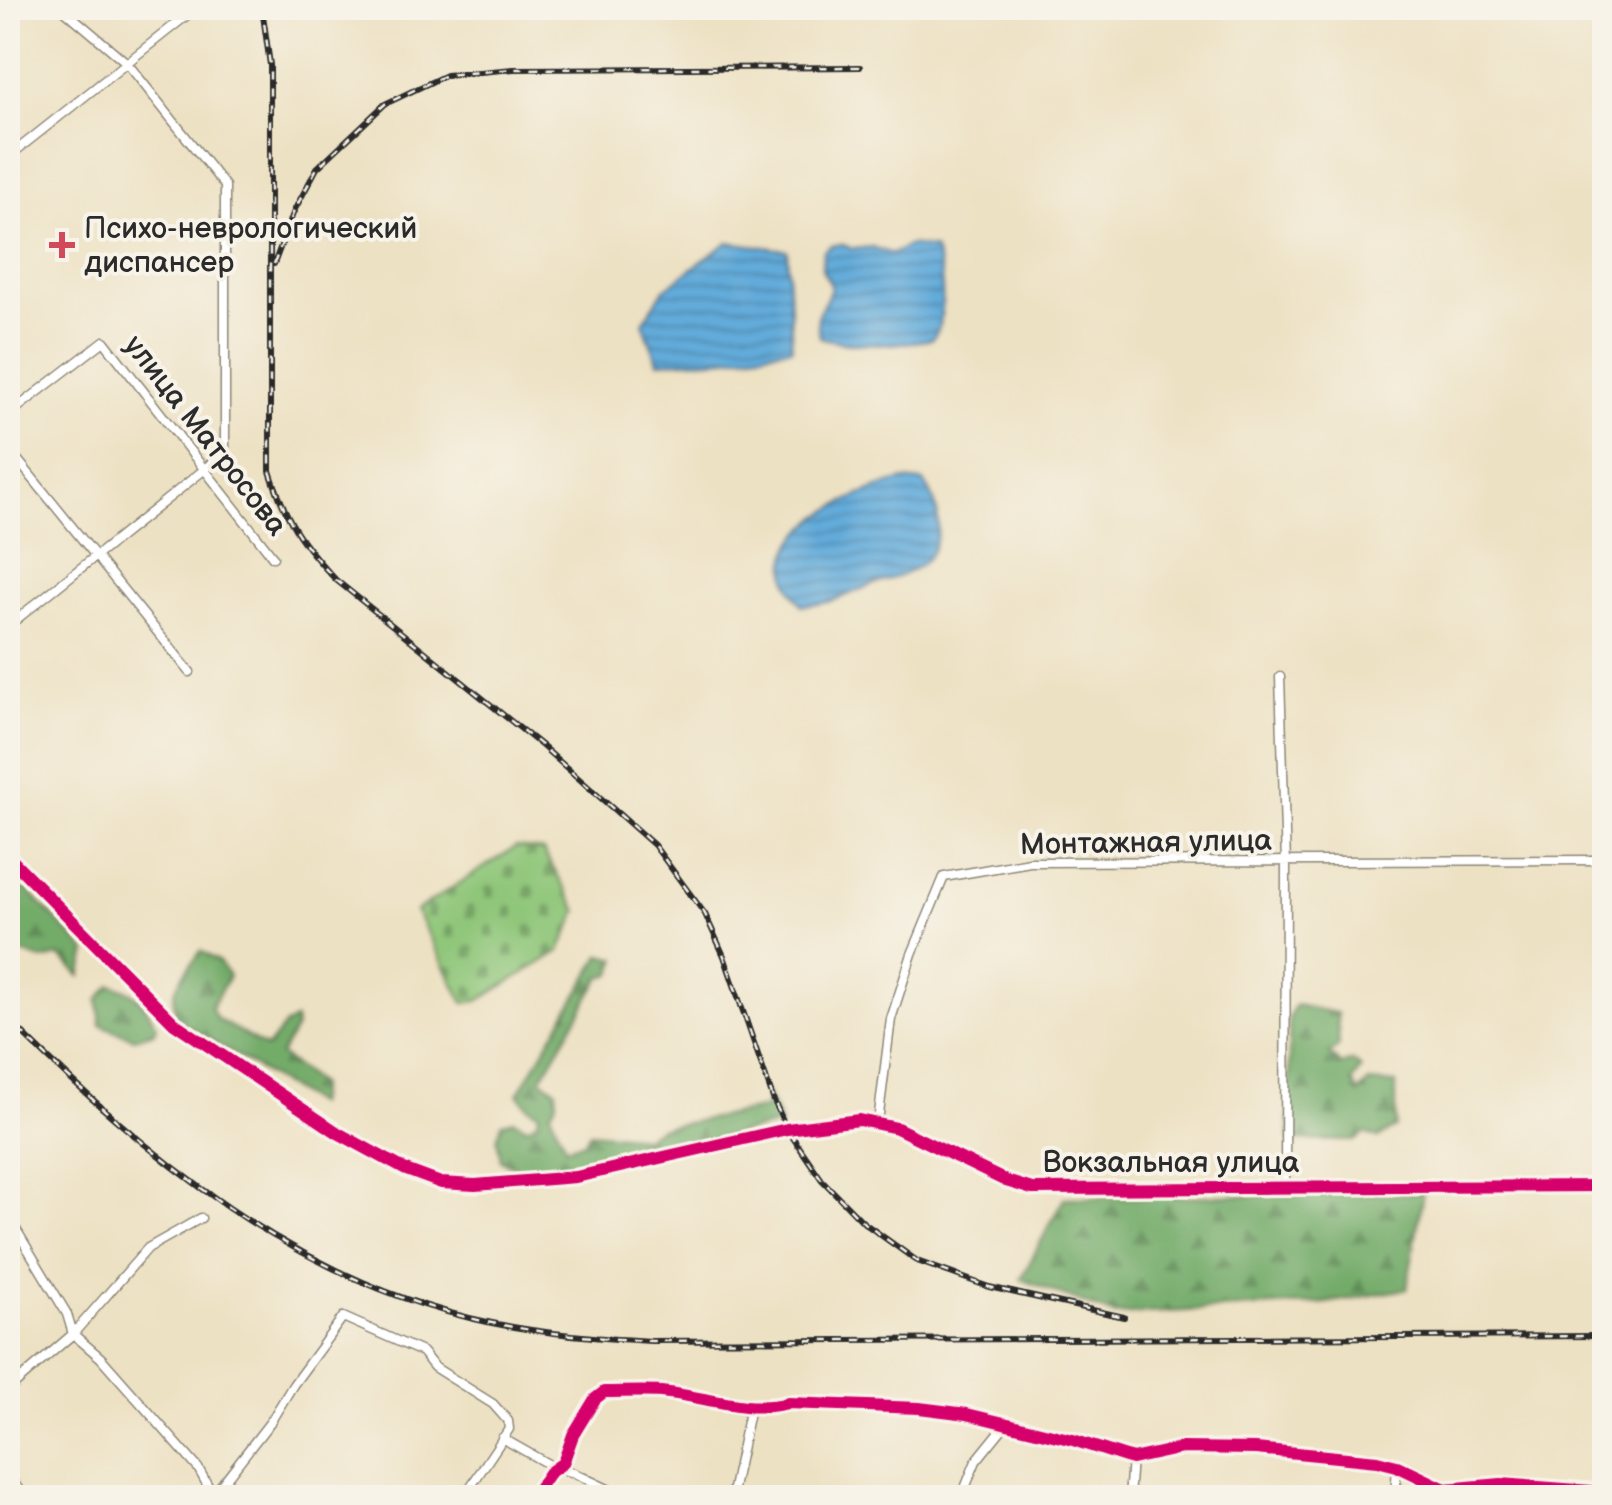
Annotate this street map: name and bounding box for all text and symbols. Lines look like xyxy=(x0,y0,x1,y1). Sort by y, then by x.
place label: Психо-неврологический диспансер xyxy=(84,211,417,281)
marker: Психо-неврологический диспансер xyxy=(49,232,75,258)
street label: улица Матросова xyxy=(116,328,295,543)
street label: Монтажная улица xyxy=(1020,823,1273,863)
street label: Вокзальная улица xyxy=(1042,1145,1300,1181)

